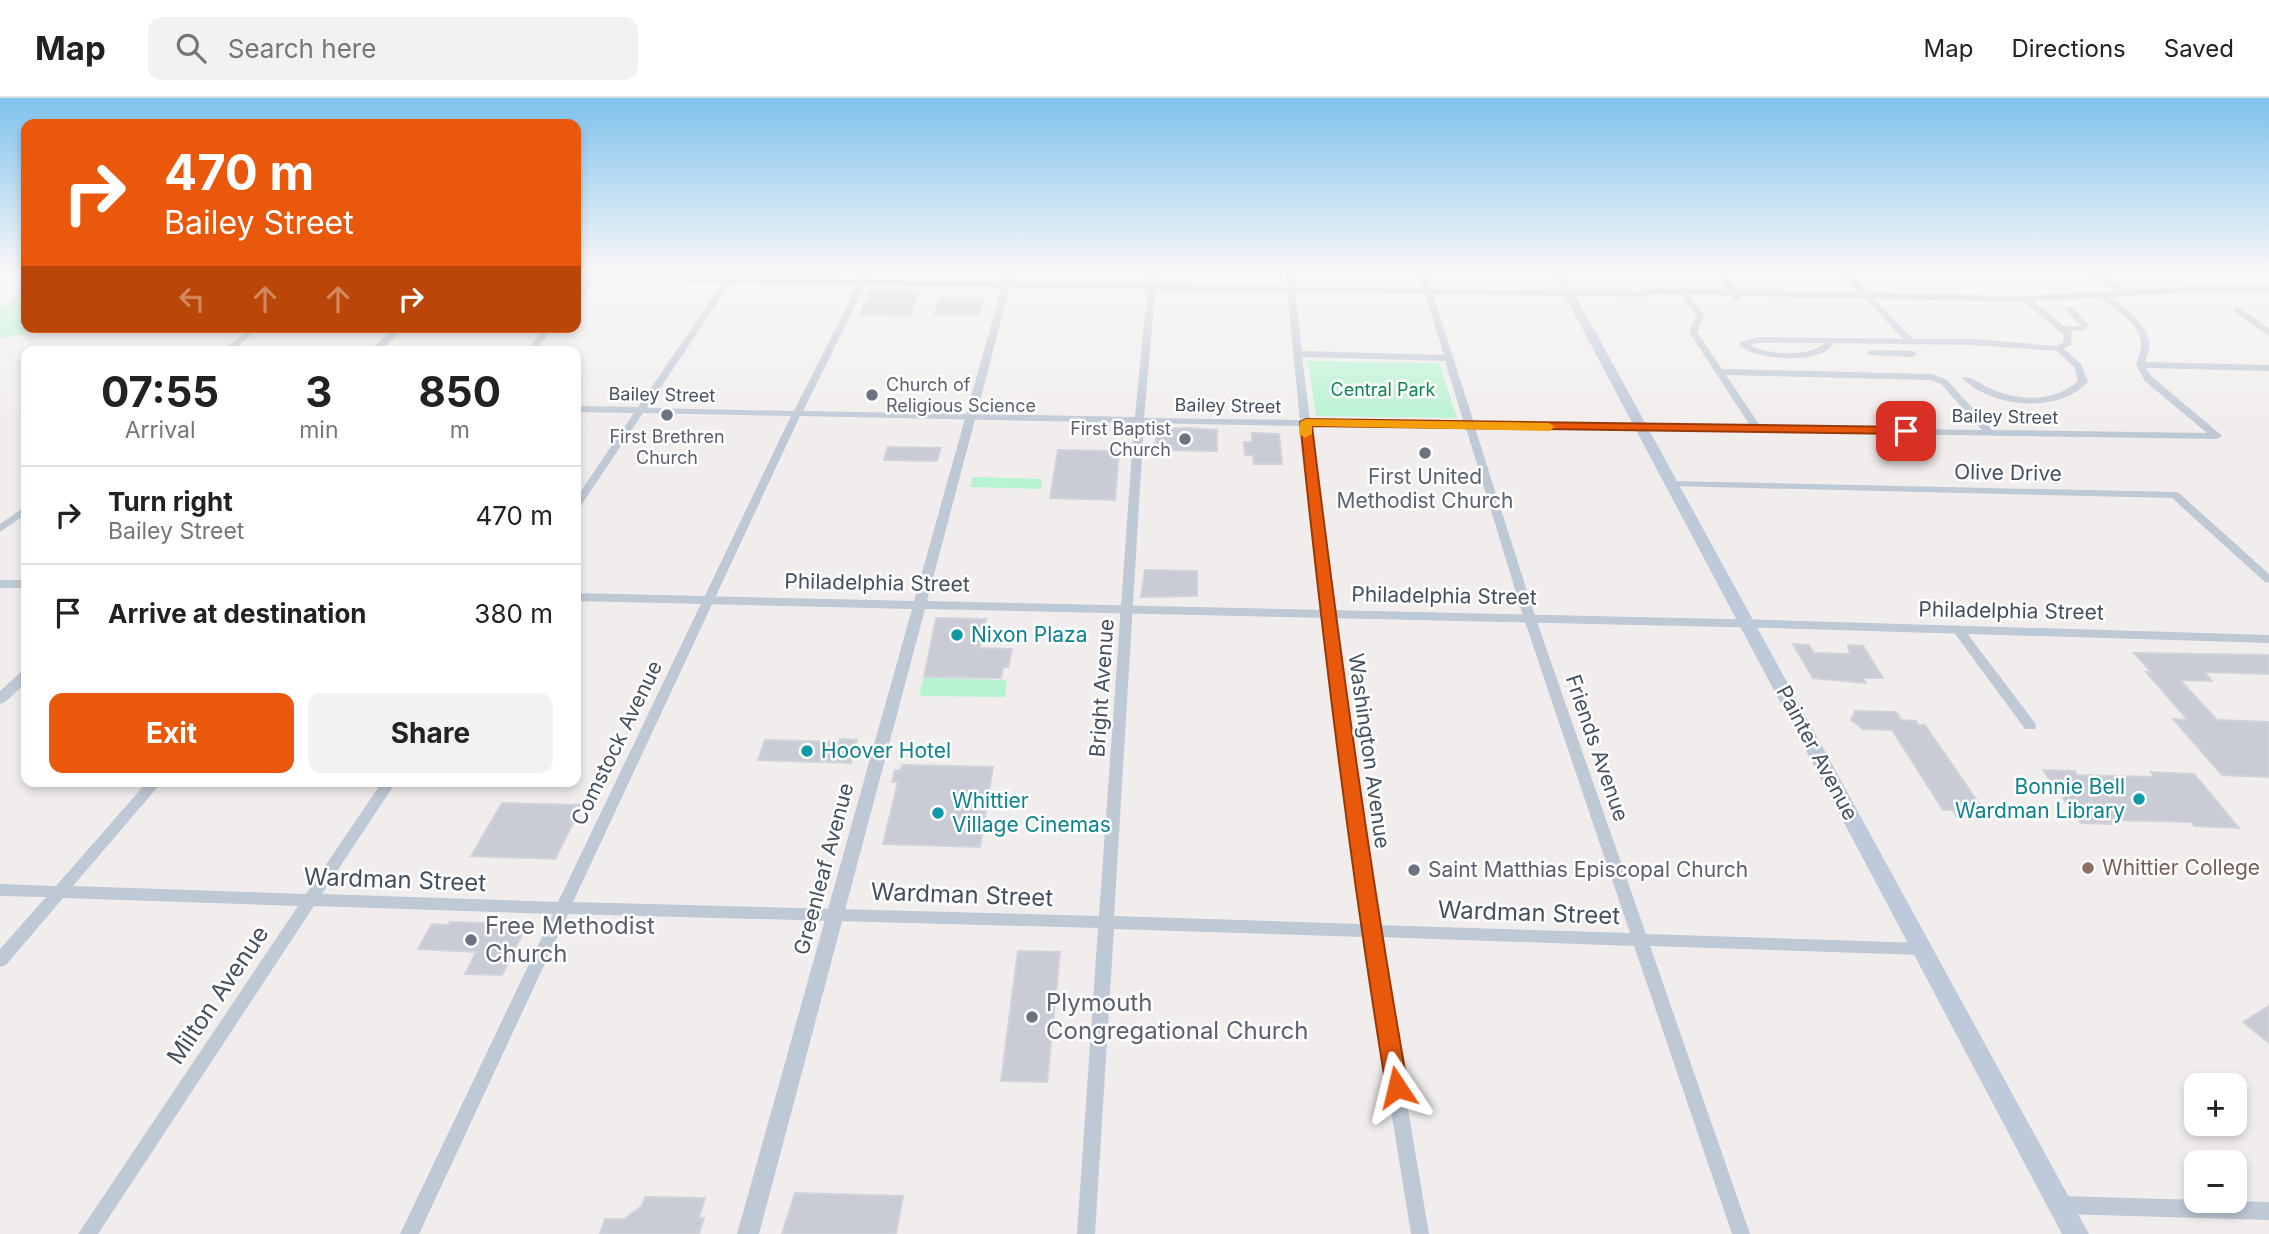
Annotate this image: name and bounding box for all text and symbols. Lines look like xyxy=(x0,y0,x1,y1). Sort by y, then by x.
search box xyxy=(148,17,638,80)
text: Map xyxy=(35,28,106,68)
icon: search xyxy=(172,29,210,67)
text: Search here xyxy=(228,33,376,64)
text: Map xyxy=(1924,34,1973,63)
text: Directions xyxy=(2011,34,2126,63)
text: Saved xyxy=(2164,34,2234,63)
text: 470 m xyxy=(164,143,314,202)
icon: right xyxy=(49,147,140,238)
text: Bailey Street xyxy=(164,203,354,242)
icon: left xyxy=(173,280,211,318)
icon: ahead xyxy=(246,280,284,318)
icon: ahead xyxy=(319,280,357,318)
icon: right xyxy=(392,280,430,318)
text: 07:55 xyxy=(101,366,219,417)
text: 3 xyxy=(305,366,332,417)
text: 850 xyxy=(419,366,501,417)
place label: Church of Religious Science xyxy=(886,374,1036,416)
park label: Central Park xyxy=(1330,379,1436,400)
street label: Bailey Street xyxy=(608,383,716,406)
marker: Church of Religious Science xyxy=(864,387,880,403)
street label: Bailey Street xyxy=(1174,394,1282,417)
pin xyxy=(1876,401,1936,461)
street label: Bailey Street xyxy=(1951,405,2059,428)
marker: First Brethren Church xyxy=(659,407,675,423)
icon: arrive xyxy=(1887,412,1925,450)
text: Arrival xyxy=(125,416,195,444)
text: min xyxy=(299,416,339,444)
text: m xyxy=(450,416,470,444)
place label: First Baptist Church xyxy=(1070,418,1171,460)
place label: First Brethren Church xyxy=(609,426,725,468)
marker: First Baptist Church xyxy=(1177,431,1193,447)
marker: First United Methodist Church xyxy=(1417,445,1433,461)
street label: Olive Drive xyxy=(1954,459,2062,486)
place label: First United Methodist Church xyxy=(1336,464,1514,513)
text: Turn right xyxy=(108,486,233,517)
icon: right xyxy=(49,496,87,534)
text: 470 m xyxy=(475,500,553,531)
text: Bailey Street xyxy=(108,517,244,545)
street label: Philadelphia Street xyxy=(784,568,970,597)
street label: Philadelphia Street xyxy=(1351,581,1537,610)
icon: arrive xyxy=(49,594,87,632)
street label: Philadelphia Street xyxy=(1918,596,2104,625)
text: Arrive at destination xyxy=(108,598,367,629)
text: 380 m xyxy=(474,598,553,629)
street label: Bright Avenue xyxy=(1084,618,1119,758)
place label: Nixon Plaza xyxy=(971,622,1087,647)
marker: Nixon Plaza xyxy=(949,627,965,643)
street label: Washington Avenue xyxy=(1343,652,1396,850)
street label: Comstock Avenue xyxy=(566,656,667,829)
street label: Friends Avenue xyxy=(1561,671,1634,824)
street label: Painter Avenue xyxy=(1771,681,1863,824)
button: Exit xyxy=(49,693,294,773)
button: Share xyxy=(308,693,553,773)
place label: Hoover Hotel xyxy=(821,738,951,763)
marker: Hoover Hotel xyxy=(799,743,815,759)
place label: Bonnie Bell Wardman Library xyxy=(1955,774,2125,823)
street label: Greenleaf Avenue xyxy=(789,780,858,958)
place label: Whittier Village Cinemas xyxy=(952,788,1111,837)
marker: Bonnie Bell Wardman Library xyxy=(2131,791,2147,807)
marker: Whittier Village Cinemas xyxy=(930,805,946,821)
place label: Whittier College xyxy=(2102,855,2260,880)
place label: Saint Matthias Episcopal Church xyxy=(1428,857,1748,882)
marker: Whittier College xyxy=(2080,860,2096,876)
street label: Wardman Street xyxy=(303,862,487,897)
marker: Saint Matthias Episcopal Church xyxy=(1406,862,1422,878)
street label: Wardman Street xyxy=(870,877,1054,912)
street label: Wardman Street xyxy=(1437,895,1621,930)
place label: Free Methodist Church xyxy=(485,911,655,968)
street label: Milton Avenue xyxy=(161,920,275,1070)
marker: Free Methodist Church xyxy=(463,932,479,948)
place label: Plymouth Congregational Church xyxy=(1046,988,1308,1045)
marker: Plymouth Congregational Church xyxy=(1024,1009,1040,1025)
position arrow xyxy=(1360,1050,1434,1124)
map controls xyxy=(2184,1073,2247,1213)
button: + xyxy=(2184,1073,2247,1136)
button: − xyxy=(2184,1150,2247,1213)

